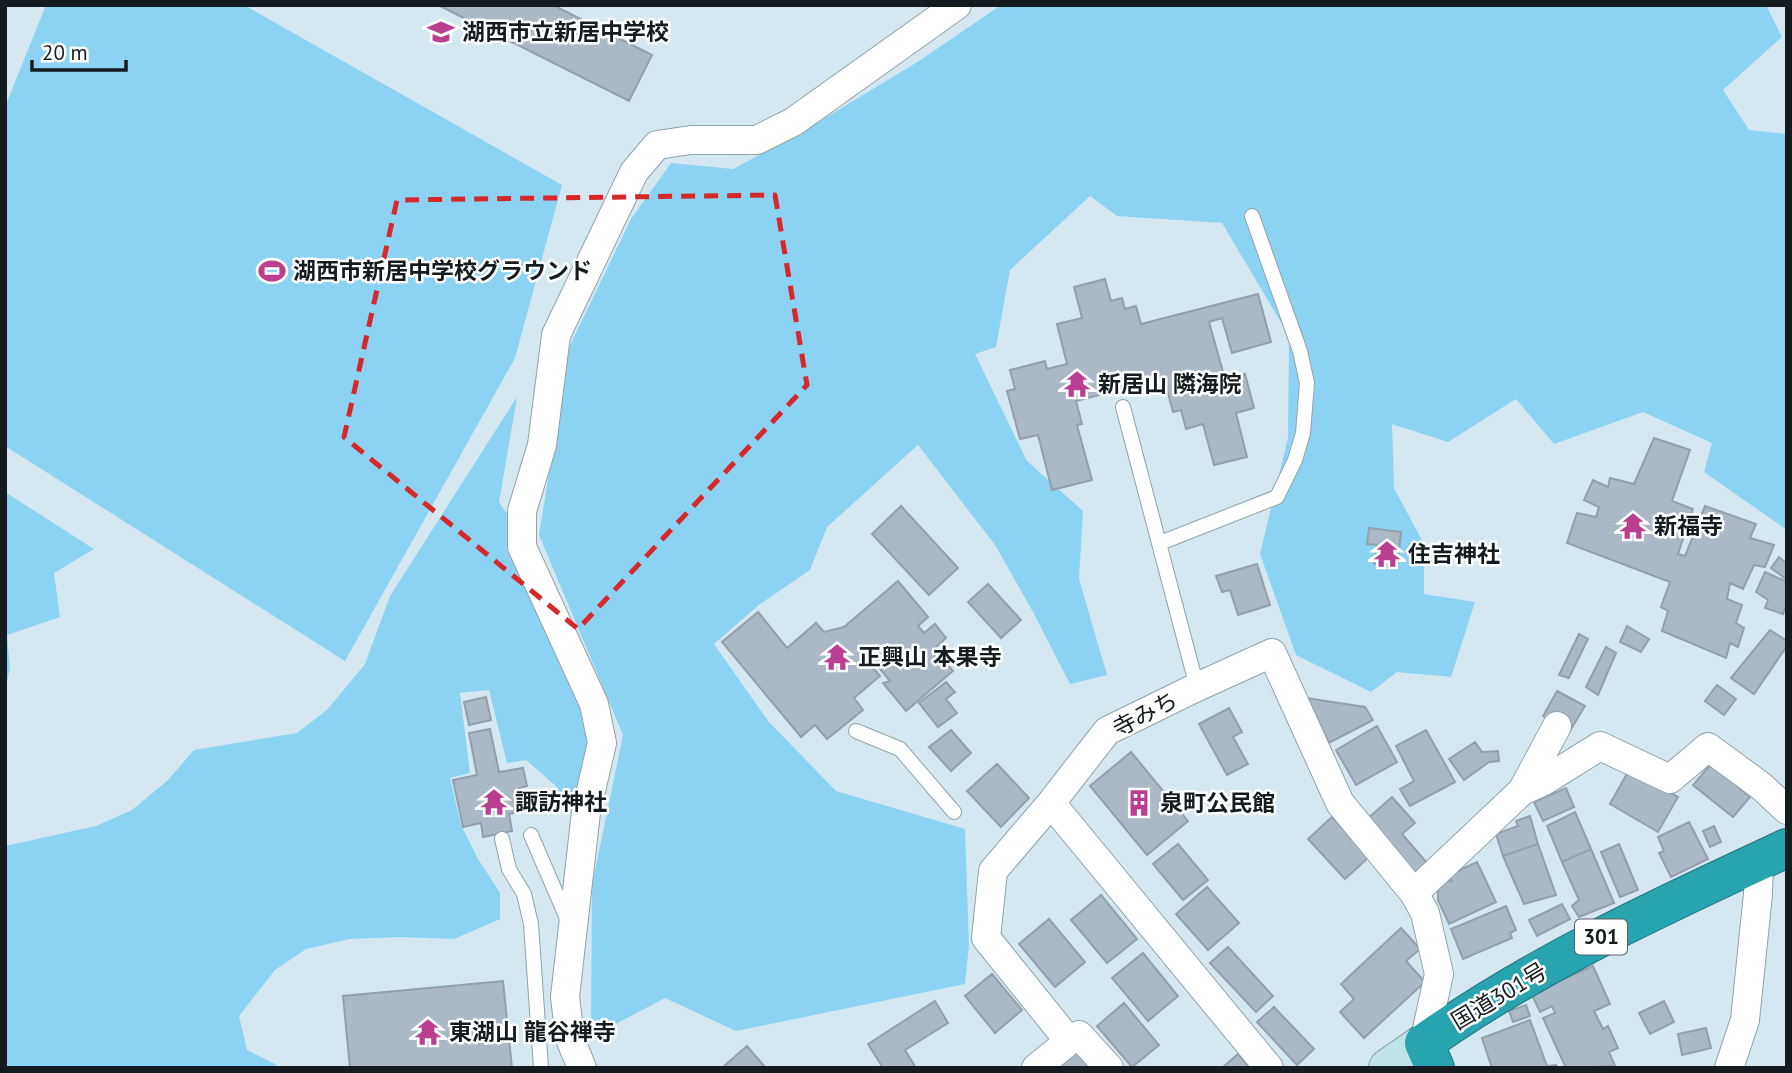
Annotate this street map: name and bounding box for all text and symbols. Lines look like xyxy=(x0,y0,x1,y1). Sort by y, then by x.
school or university icon: 湖西市立新居中学校 xyxy=(426,17,456,47)
place label: 湖西市立新居中学校 xyxy=(462,17,669,46)
scale bar xyxy=(32,28,126,72)
text: 20 m xyxy=(42,39,88,66)
sports icon: 湖西市新居中学校グラウンド xyxy=(257,256,287,286)
place label: 湖西市新居中学校グラウンド xyxy=(293,256,592,285)
temple icon: 新居山 隣海院 xyxy=(1062,369,1092,399)
place label: 新居山 隣海院 xyxy=(1098,369,1242,398)
temple icon: 新福寺 xyxy=(1618,511,1648,541)
place label: 新福寺 xyxy=(1654,511,1723,540)
temple icon: 住吉神社 xyxy=(1372,539,1402,569)
place label: 住吉神社 xyxy=(1408,539,1500,568)
temple icon: 正興山 本果寺 xyxy=(822,642,852,672)
place label: 正興山 本果寺 xyxy=(858,642,1002,671)
street label: 寺みち xyxy=(1107,685,1182,743)
temple icon: 諏訪神社 xyxy=(479,787,509,817)
place label: 諏訪神社 xyxy=(515,787,607,816)
building icon: 泉町公民館 xyxy=(1124,788,1154,818)
place label: 泉町公民館 xyxy=(1160,788,1275,817)
road number: 301 xyxy=(1575,920,1627,954)
street label: 国道301号 xyxy=(1446,956,1552,1035)
temple icon: 東湖山 龍谷禅寺 xyxy=(413,1017,443,1047)
place label: 東湖山 龍谷禅寺 xyxy=(449,1017,616,1046)

